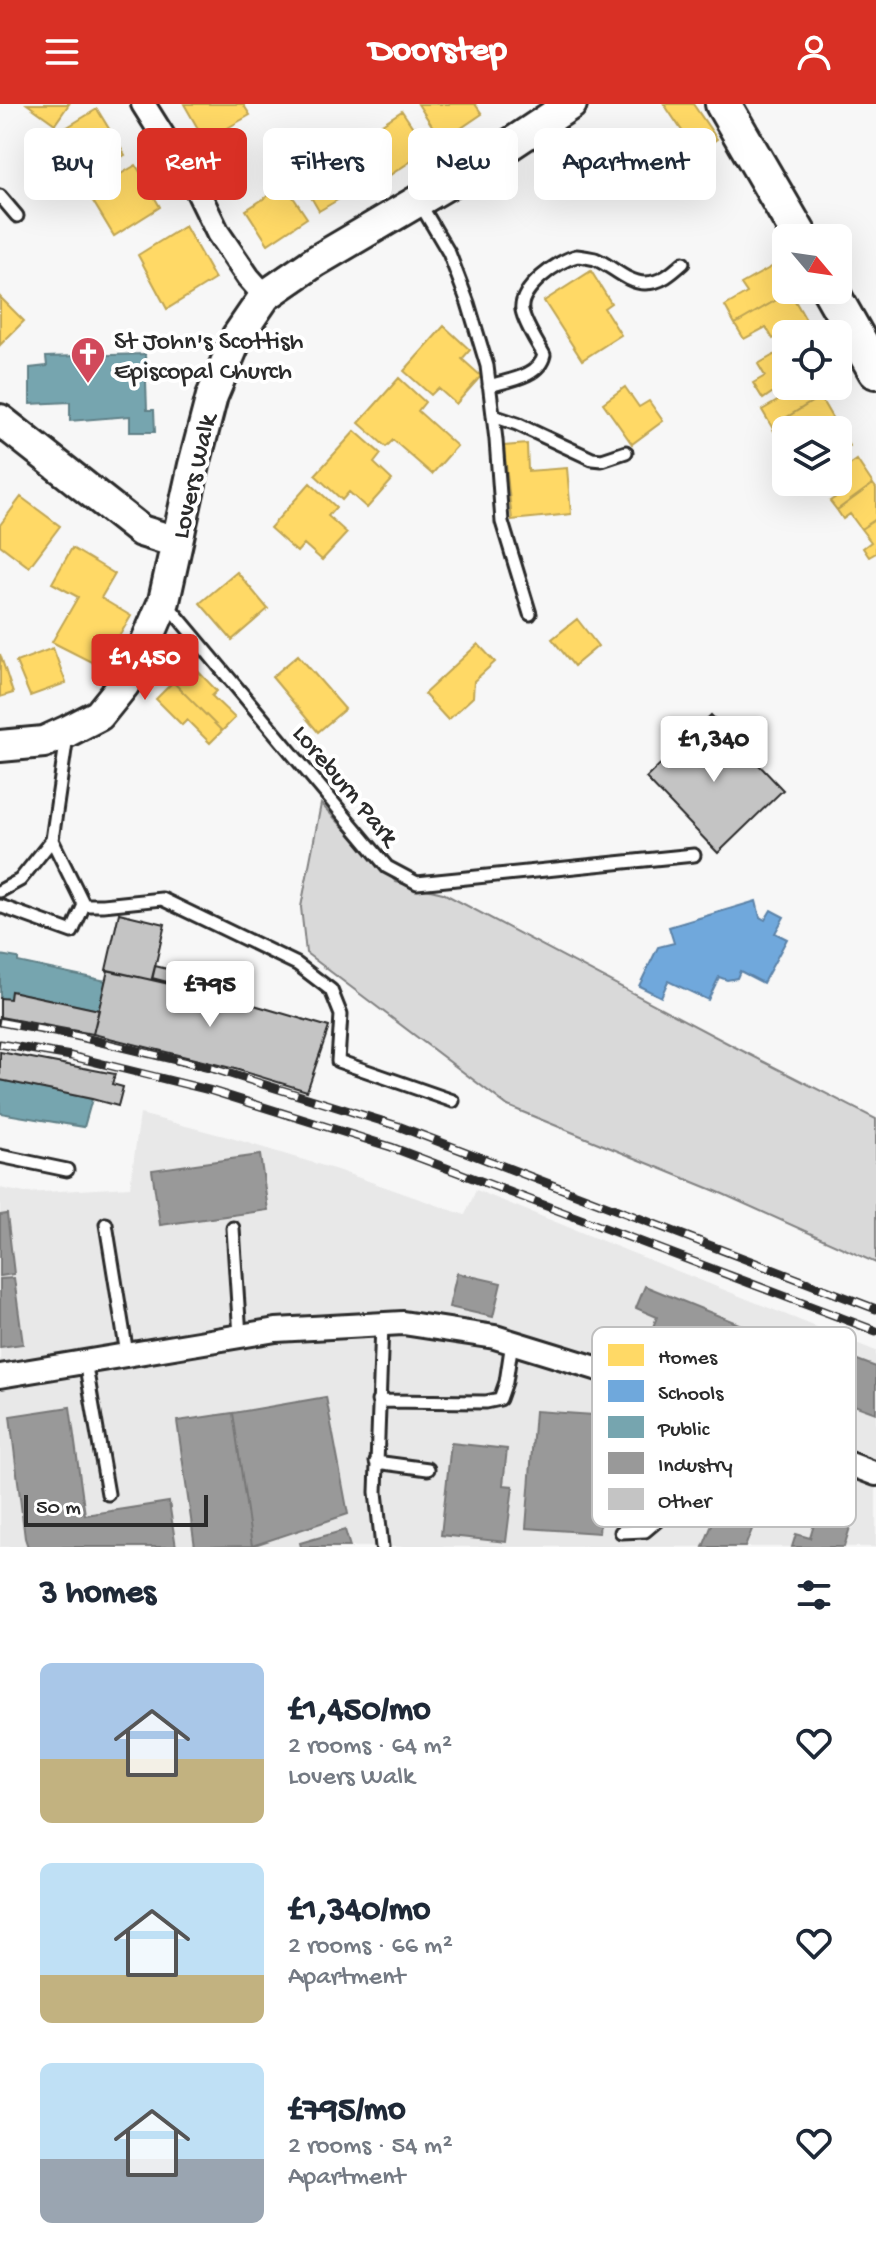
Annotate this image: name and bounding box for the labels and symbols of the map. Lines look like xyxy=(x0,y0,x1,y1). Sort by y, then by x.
north arrow xyxy=(772,224,852,304)
place label: St John's Scottish Episcopal Church xyxy=(114,328,304,389)
church icon: St John's Scottish Episcopal Church xyxy=(69,335,107,385)
street label: Lovers Walk xyxy=(167,409,226,542)
pin: £1,450 xyxy=(80,634,210,702)
pin: £1,340 xyxy=(649,716,779,784)
street label: Loreburn Park xyxy=(284,720,405,856)
pin: £795 xyxy=(163,961,257,1029)
legend xyxy=(592,1327,856,1527)
text: Homes xyxy=(658,1346,718,1372)
text: Schools xyxy=(658,1382,724,1408)
text: Public xyxy=(657,1418,711,1444)
text: Industry xyxy=(658,1454,733,1480)
text: Other xyxy=(658,1490,713,1516)
scale bar xyxy=(24,1491,208,1527)

